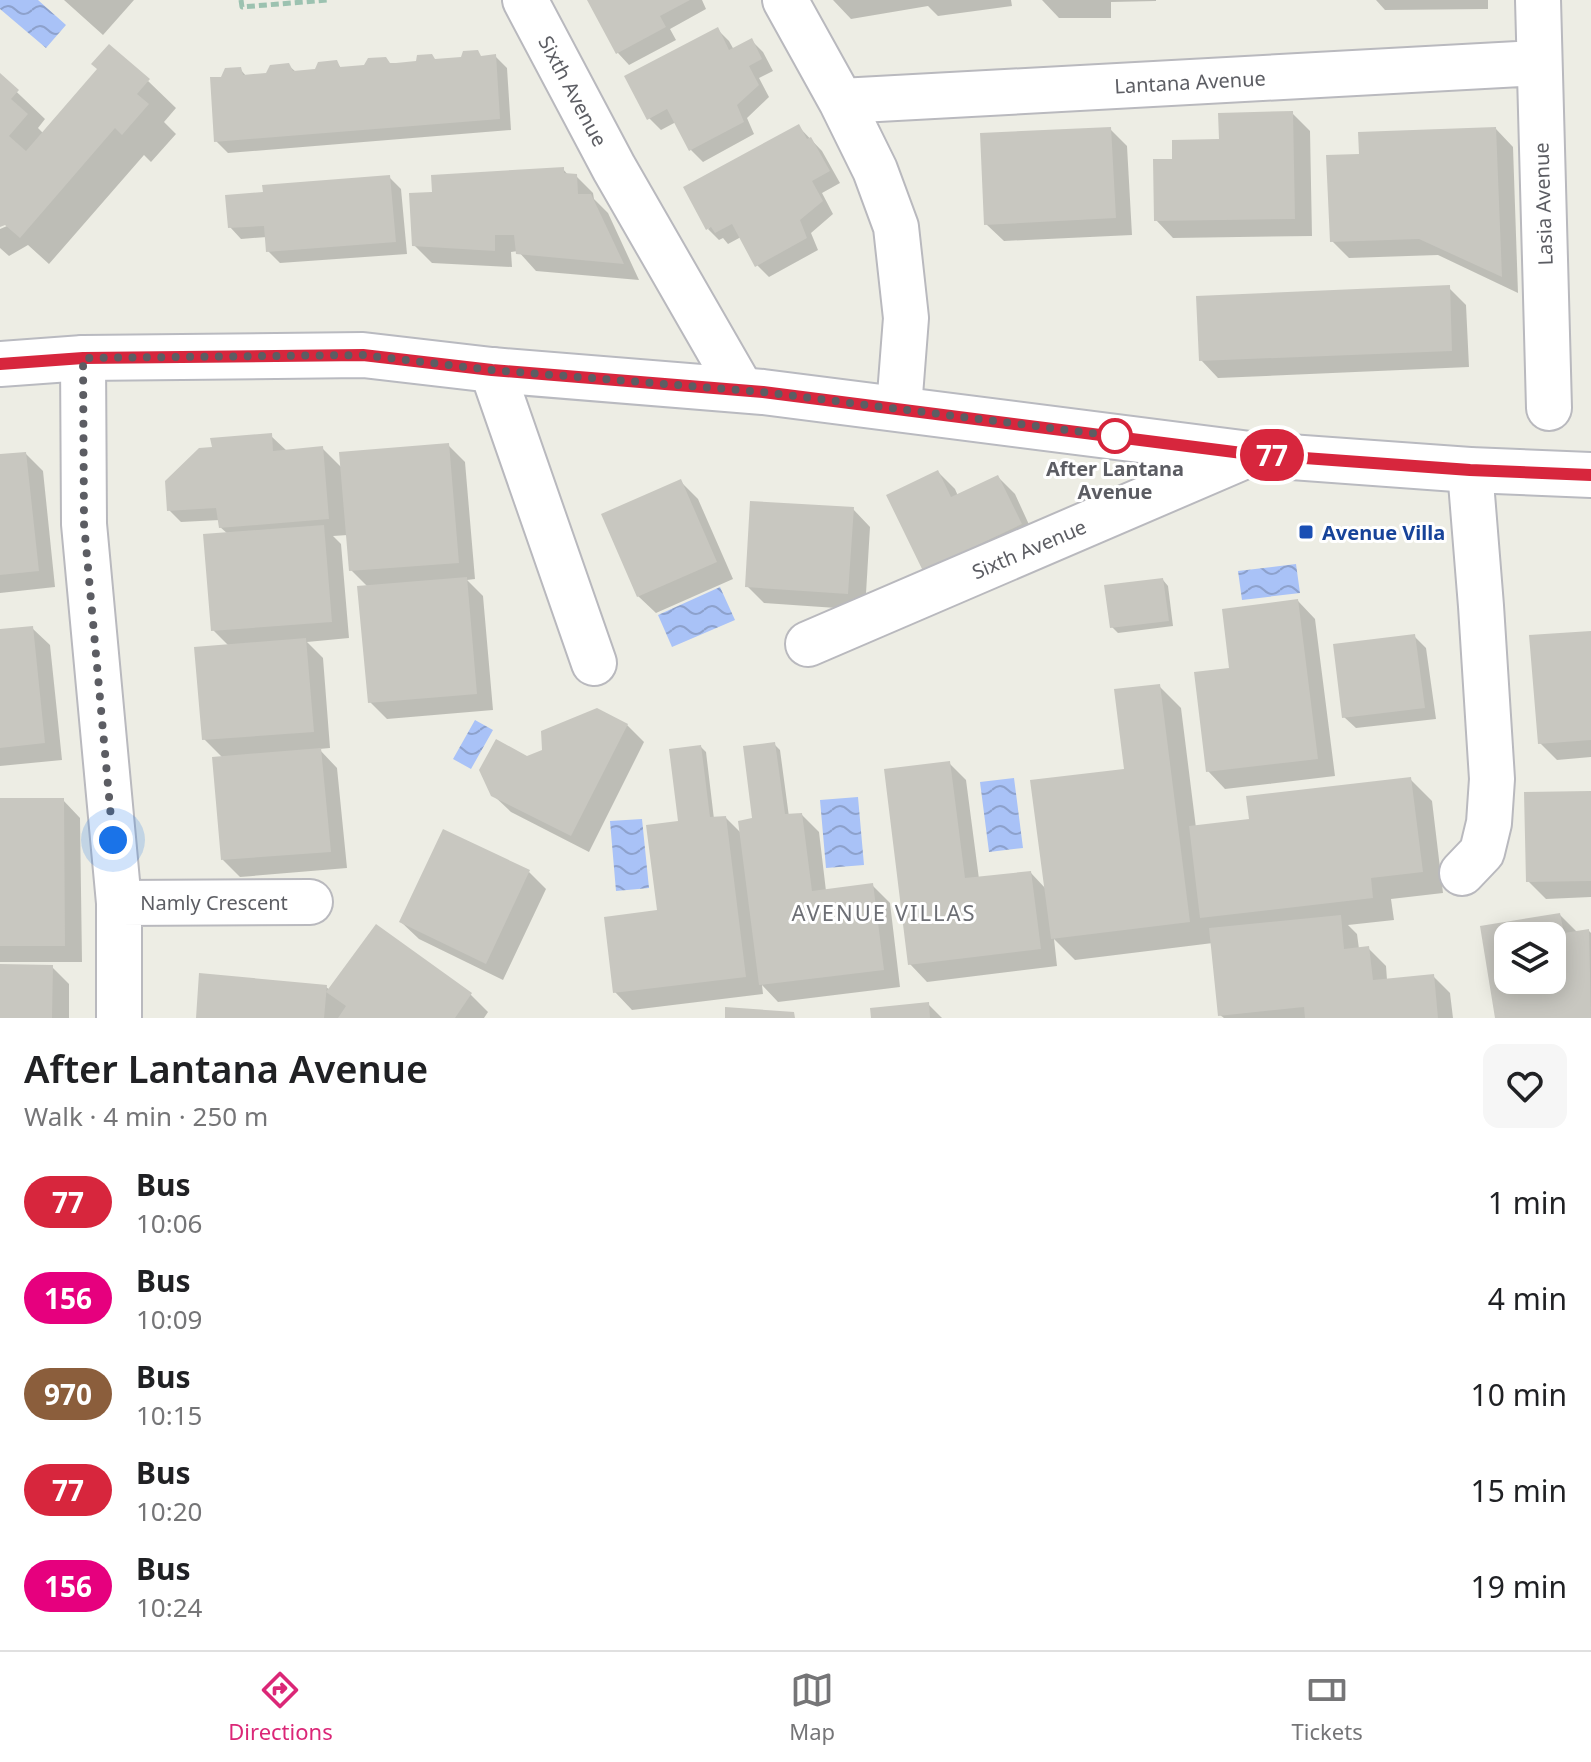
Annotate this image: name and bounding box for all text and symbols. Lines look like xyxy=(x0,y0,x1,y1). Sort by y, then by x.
street label: Sixth Avenue xyxy=(533,31,613,151)
street label: Lantana Avenue xyxy=(1114,65,1266,99)
street label: Lasia Avenue xyxy=(1527,142,1559,266)
marker: After Lantana Avenue xyxy=(1098,419,1132,453)
line badge: 77 xyxy=(1236,429,1308,481)
text: 77 xyxy=(1256,436,1288,474)
place label: After Lantana Avenue xyxy=(1046,455,1184,505)
street label: Sixth Avenue xyxy=(968,513,1090,585)
place label: Avenue Villa xyxy=(1322,519,1445,546)
marker: Avenue Villa xyxy=(1297,523,1315,541)
your location xyxy=(93,820,133,860)
street label: Namly Crescent xyxy=(140,889,288,916)
district label: AVENUE VILLAS xyxy=(791,897,977,927)
map controls xyxy=(1494,922,1566,994)
button: layers xyxy=(1494,922,1566,994)
text: After Lantana Avenue xyxy=(24,1042,428,1094)
button: heart xyxy=(1483,1044,1567,1128)
text: Walk · 4 min · 250 m xyxy=(24,1098,268,1134)
text: Bus xyxy=(136,1164,191,1205)
text: 1 min xyxy=(1488,1182,1567,1223)
text: 77 xyxy=(52,1183,84,1221)
text: 10:06 xyxy=(136,1205,202,1241)
text: Bus xyxy=(136,1260,191,1301)
text: 4 min xyxy=(1488,1278,1567,1319)
text: 156 xyxy=(44,1279,92,1317)
text: 10:09 xyxy=(136,1301,202,1337)
text: Bus xyxy=(136,1356,191,1397)
text: 10 min xyxy=(1471,1374,1567,1415)
text: 970 xyxy=(44,1375,92,1413)
text: 10:15 xyxy=(136,1397,202,1433)
text: Bus xyxy=(136,1452,191,1493)
text: 15 min xyxy=(1471,1470,1567,1511)
text: 77 xyxy=(52,1471,84,1509)
text: 10:20 xyxy=(136,1493,202,1529)
text: Bus xyxy=(136,1548,191,1589)
text: 19 min xyxy=(1471,1566,1567,1607)
text: 156 xyxy=(44,1567,92,1605)
text: 10:24 xyxy=(136,1589,202,1625)
tab: Directions xyxy=(228,1668,333,1746)
tab: Map xyxy=(789,1668,835,1746)
tab: Tickets xyxy=(1292,1668,1363,1746)

